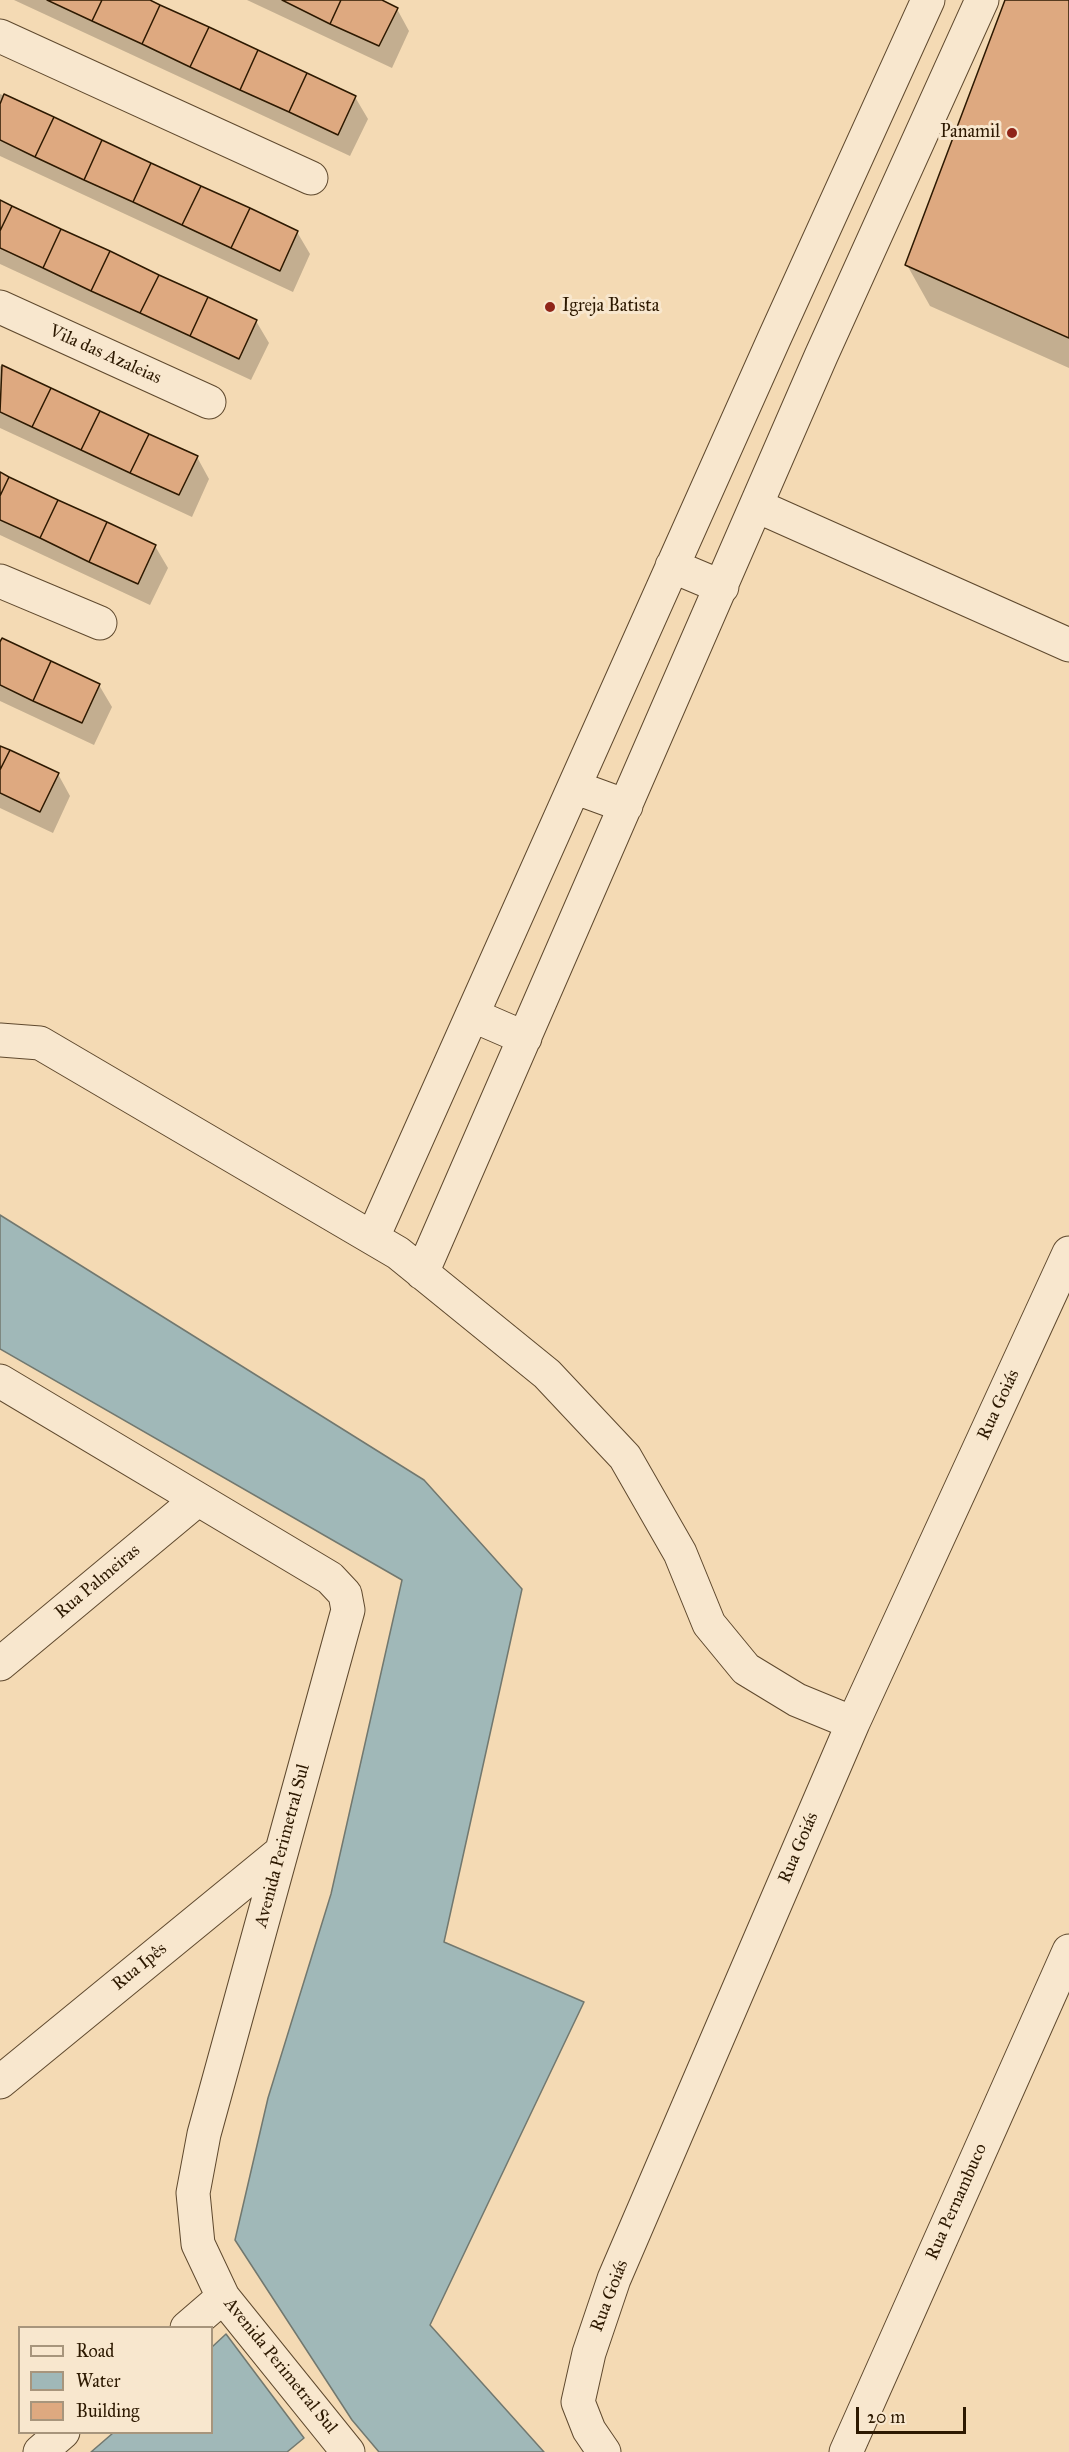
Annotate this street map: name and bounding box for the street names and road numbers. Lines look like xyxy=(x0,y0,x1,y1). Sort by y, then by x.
street label: Vila das Azaleias xyxy=(46,321,164,389)
street label: Rua Goiás xyxy=(973,1366,1025,1444)
street label: Rua Palmeiras xyxy=(51,1540,145,1624)
street label: Avenida Perimetral Sul xyxy=(251,1762,315,1930)
street label: Rua Goiás xyxy=(774,1809,824,1887)
street label: Rua Ipês xyxy=(108,1938,172,1996)
street label: Rua Pernambuco xyxy=(922,2140,992,2264)
street label: Rua Goiás xyxy=(586,2257,634,2335)
street label: Avenida Perimetral Sul xyxy=(219,2294,341,2438)

